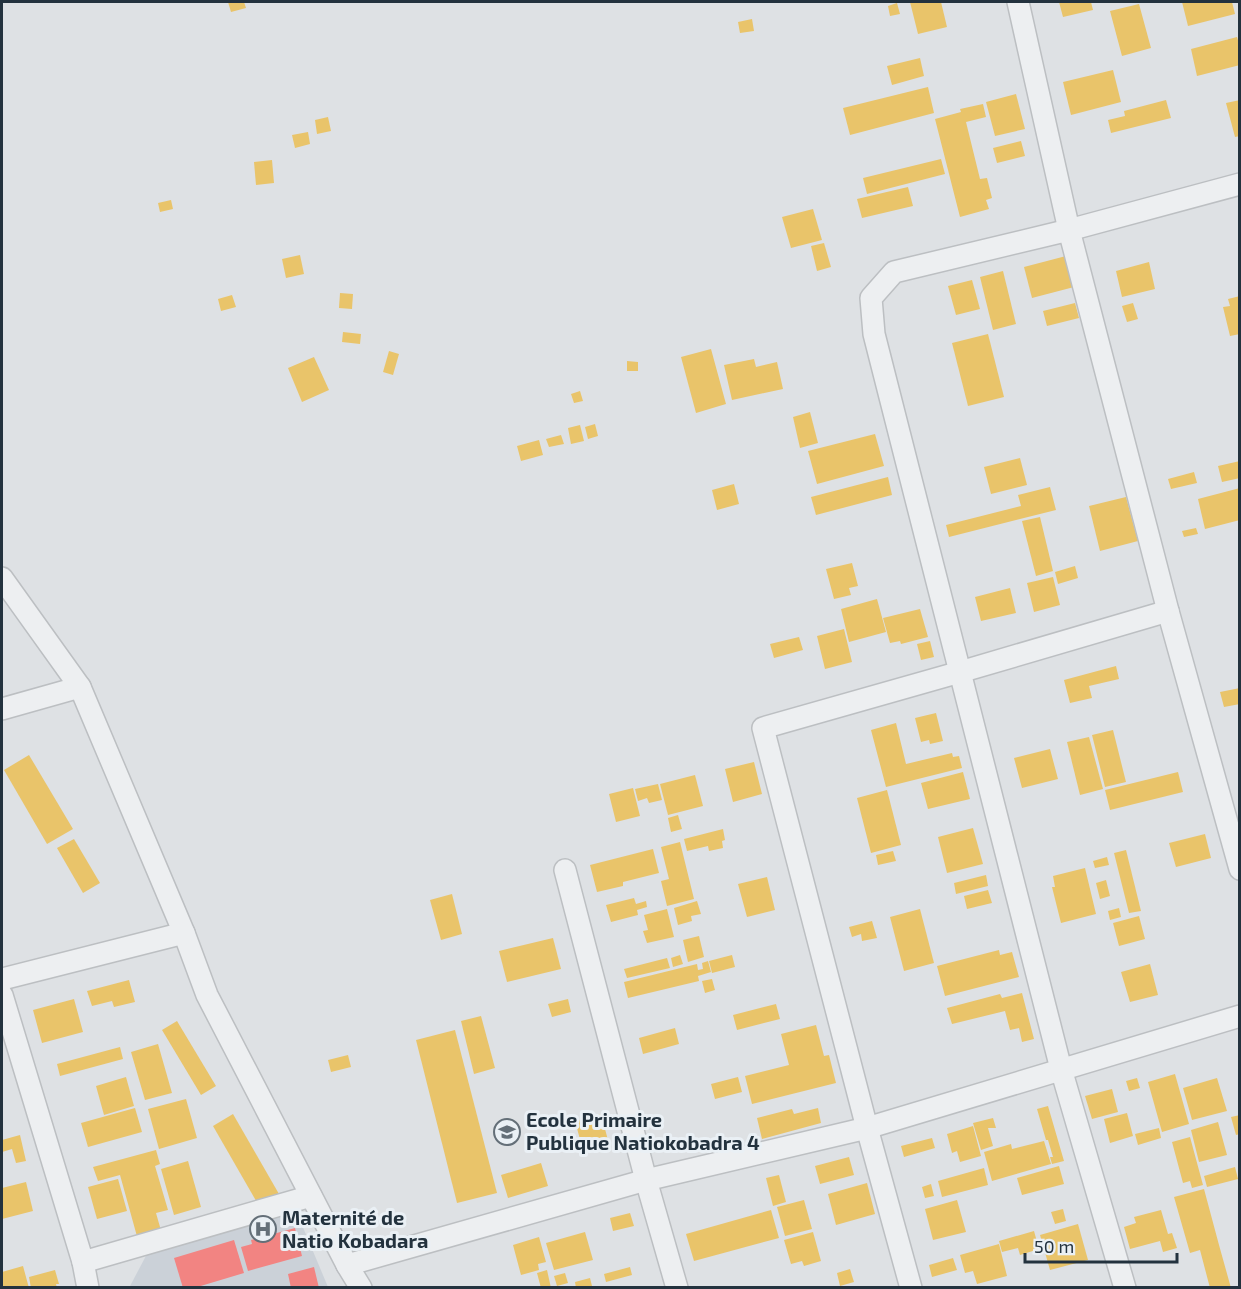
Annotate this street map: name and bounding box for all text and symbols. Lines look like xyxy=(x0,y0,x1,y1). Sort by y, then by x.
place label: Ecole Primaire Publique Natiokobadra 4 xyxy=(526,1107,760,1154)
school or university icon: Ecole Primaire Publique Natiokobadra 4 xyxy=(492,1117,522,1147)
place label: Maternité de Natio Kobadara xyxy=(282,1205,428,1252)
hospital icon: Maternité de Natio Kobadara xyxy=(248,1214,278,1244)
scale bar xyxy=(1025,1226,1176,1264)
text: 50 m xyxy=(1034,1235,1074,1257)

